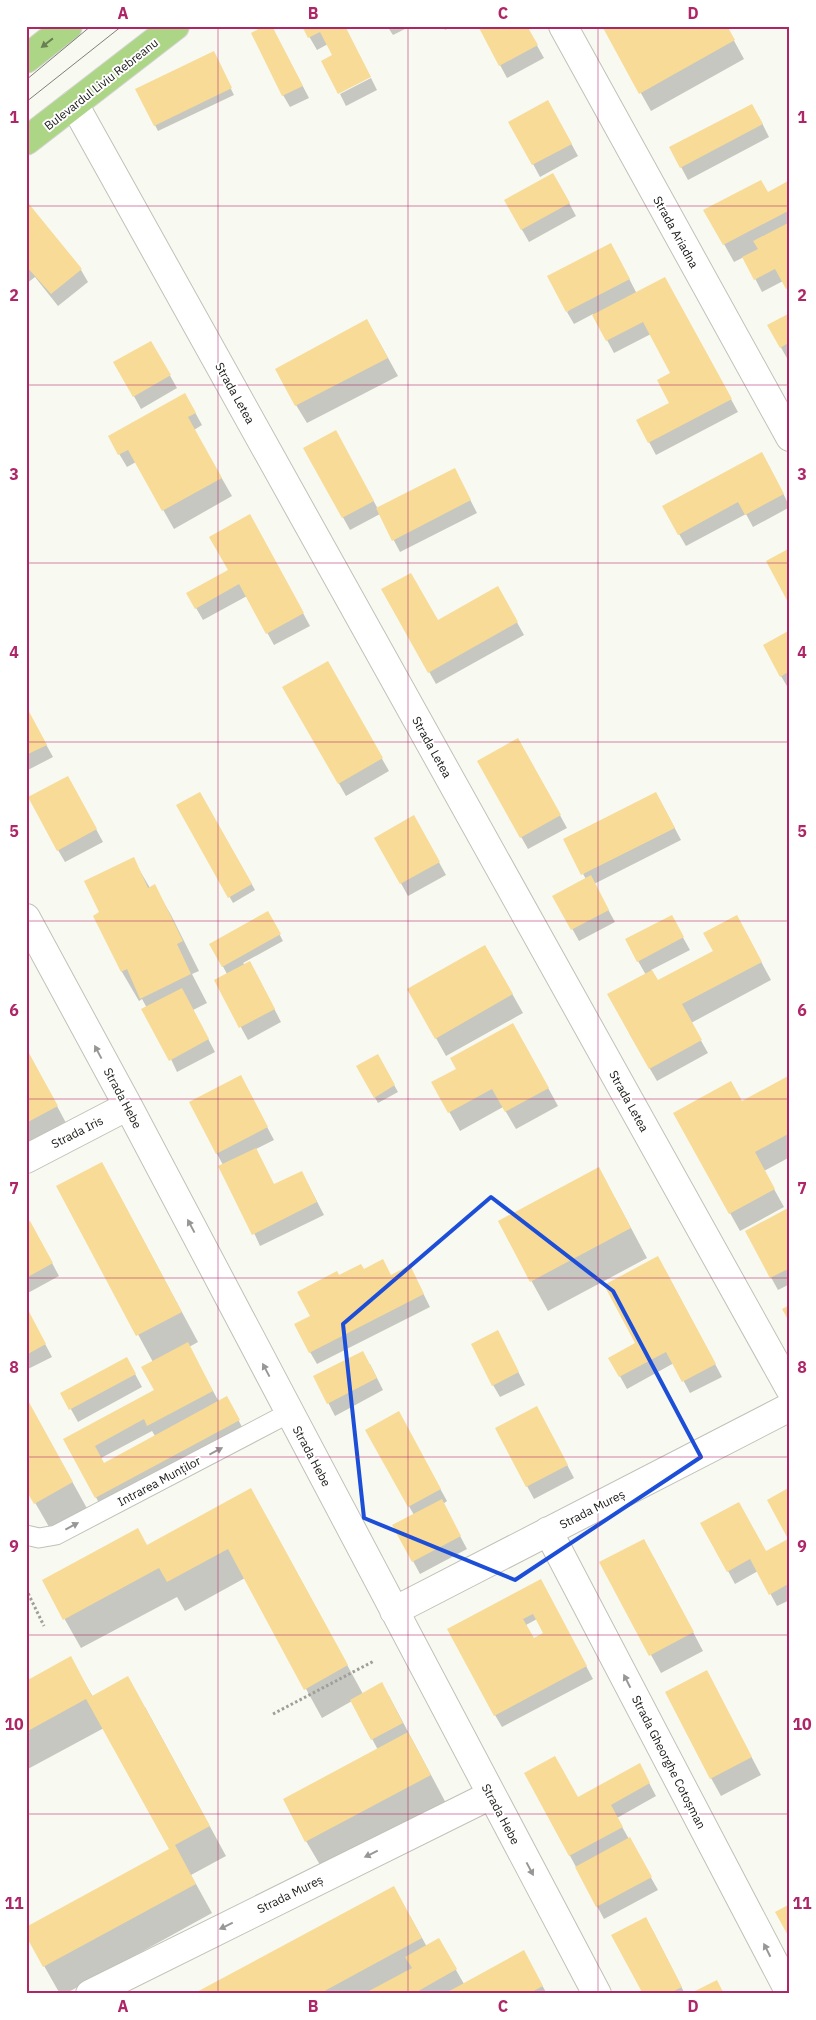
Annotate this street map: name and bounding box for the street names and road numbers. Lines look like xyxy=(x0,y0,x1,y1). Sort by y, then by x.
street label: Bulevardul Liviu Rebreanu xyxy=(41,35,161,133)
street label: Strada Ariadna xyxy=(650,193,702,271)
street label: Strada Letea xyxy=(212,360,258,427)
street label: Strada Letea xyxy=(409,714,455,781)
street label: Strada Hebe xyxy=(101,1065,145,1131)
street label: Strada Letea xyxy=(606,1068,652,1135)
street label: Strada Iris xyxy=(49,1112,106,1151)
street label: Strada Hebe xyxy=(290,1423,334,1489)
street label: Intrarea Munților xyxy=(115,1453,204,1509)
street label: Strada Mureș xyxy=(557,1486,627,1532)
street label: Strada Gheorghe Cotoșman xyxy=(629,1693,709,1831)
street label: Strada Hebe xyxy=(479,1781,523,1847)
street label: Strada Mureș xyxy=(255,1872,326,1916)

